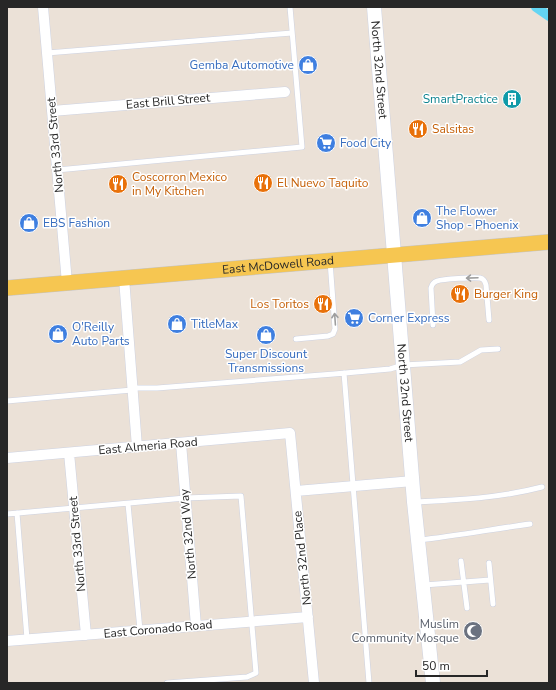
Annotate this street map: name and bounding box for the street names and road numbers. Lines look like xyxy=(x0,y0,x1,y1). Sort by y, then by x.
street label: North 32nd Street xyxy=(367,20,391,120)
street label: East Brill Street xyxy=(125,89,212,113)
street label: North 33rd Street xyxy=(43,96,67,193)
street label: East McDowell Road xyxy=(221,252,335,278)
street label: North 32nd Street xyxy=(393,343,417,443)
street label: East Almeria Road xyxy=(98,434,198,458)
street label: North 32nd Way xyxy=(176,487,200,580)
street label: North 33rd Street xyxy=(65,495,89,592)
street label: North 32nd Place xyxy=(289,510,315,606)
street label: East Coronado Road xyxy=(103,616,213,642)

